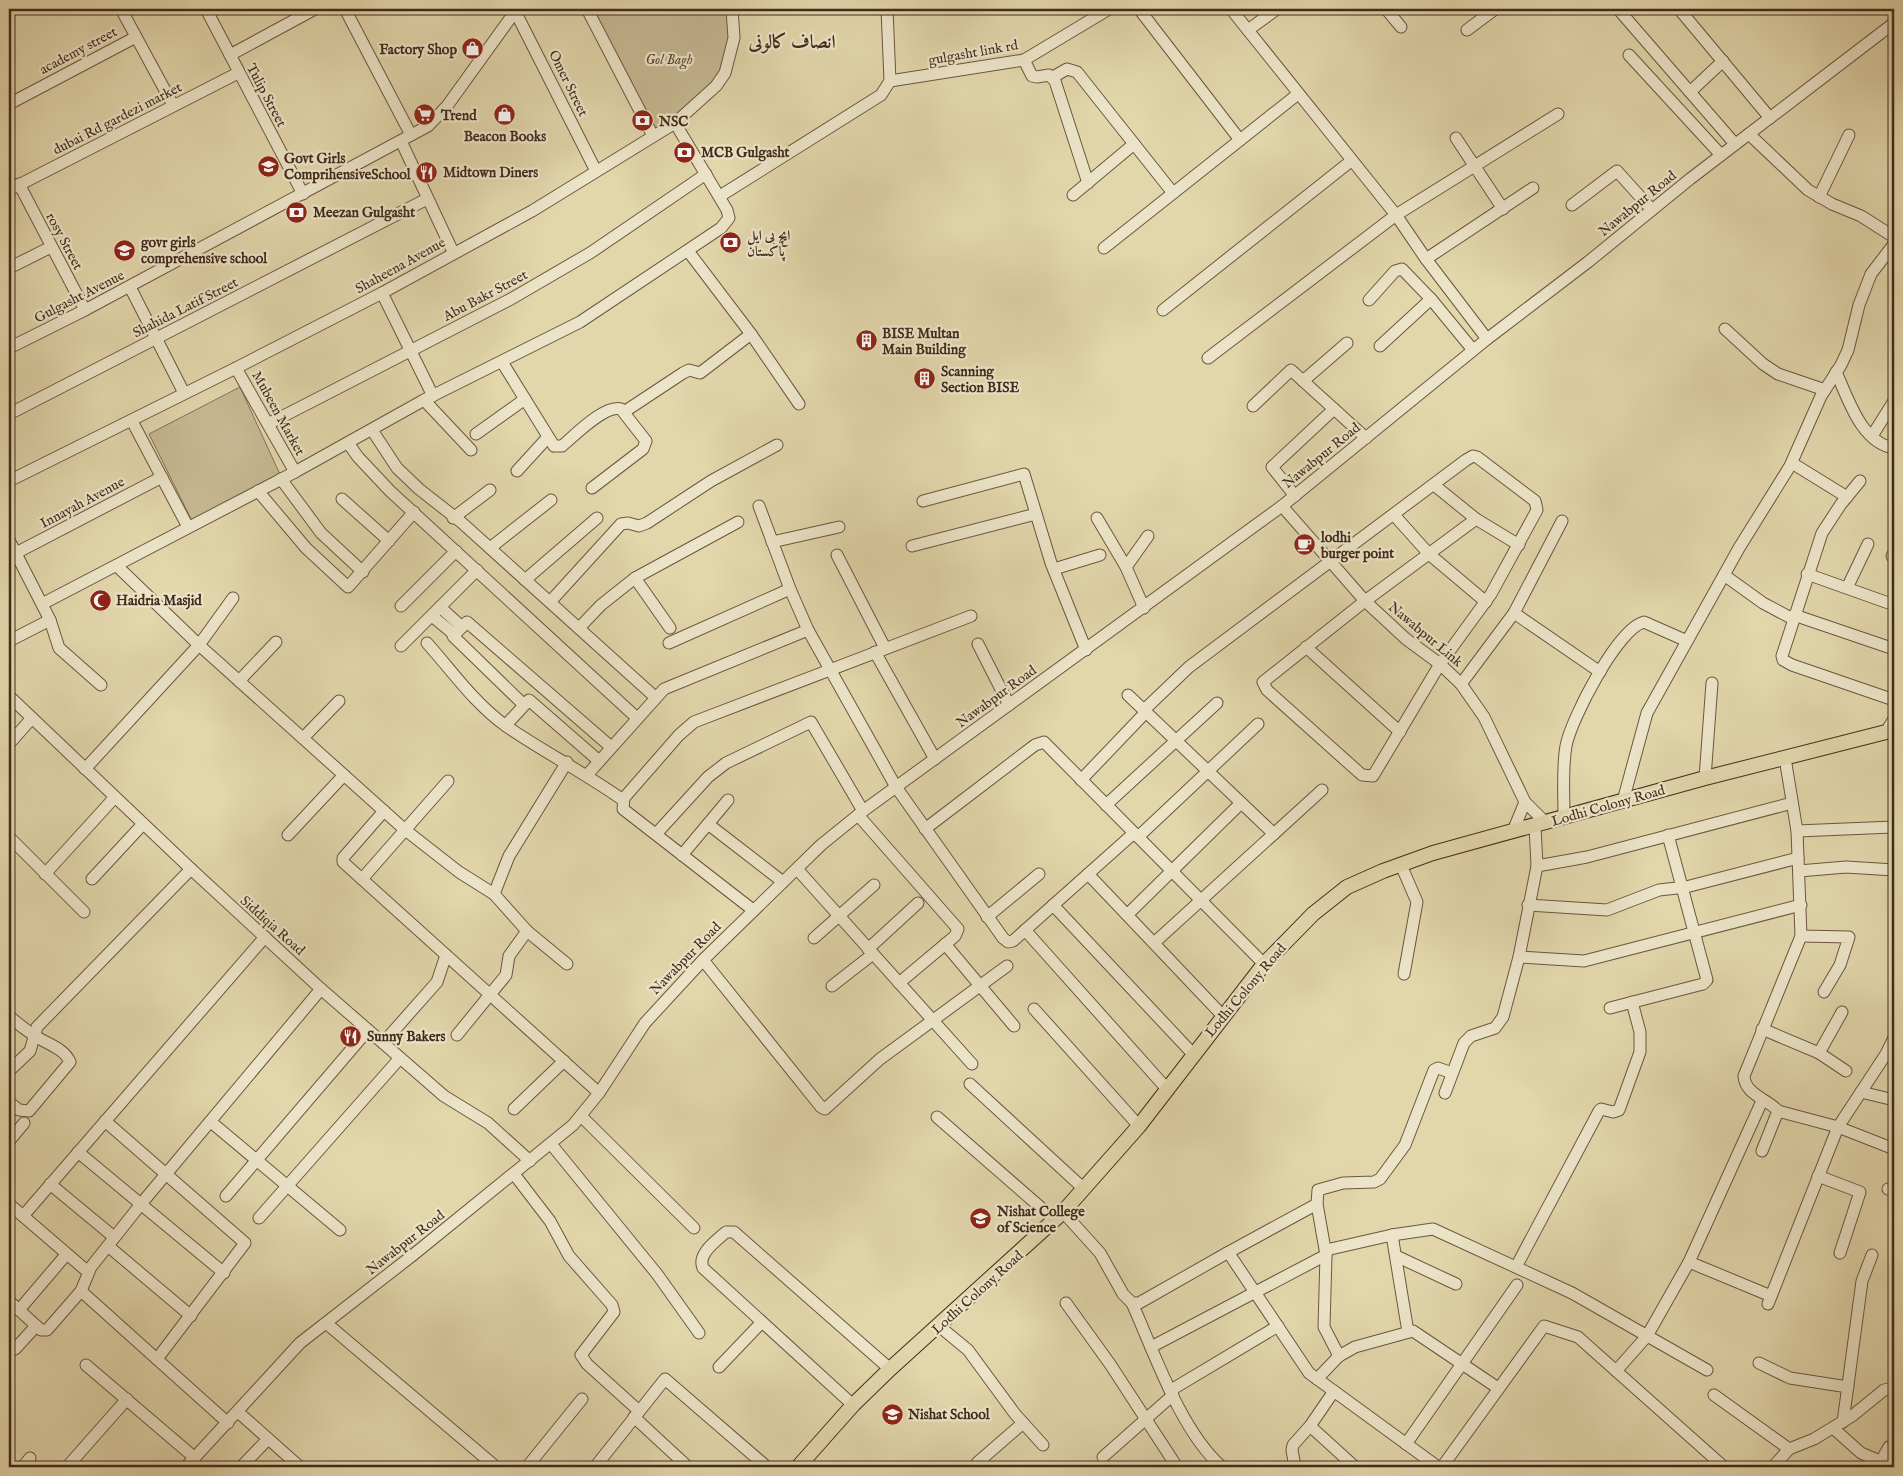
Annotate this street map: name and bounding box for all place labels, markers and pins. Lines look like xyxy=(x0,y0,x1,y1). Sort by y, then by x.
shop icon: Factory Shop xyxy=(461,37,485,61)
place label: Factory Shop xyxy=(379,41,457,59)
shop icon: Beacon Books xyxy=(493,102,517,126)
supermarket icon: Trend xyxy=(413,103,437,127)
place label: Trend xyxy=(440,107,477,125)
bank icon: NSC xyxy=(631,109,655,133)
place label: NSC xyxy=(658,113,688,131)
place label: Beacon Books xyxy=(464,128,546,146)
bank icon: MCB Gulgasht xyxy=(673,140,697,164)
place label: MCB Gulgasht xyxy=(701,144,790,162)
place label: Govt Girls ComprihensiveSchool xyxy=(284,150,412,184)
school or university icon: Govt Girls ComprihensiveSchool xyxy=(256,154,280,178)
restaurant icon: Midtown Diners xyxy=(415,160,439,184)
place label: Midtown Diners xyxy=(443,164,538,182)
bank icon: Meezan Gulgasht xyxy=(285,200,309,224)
place label: Meezan Gulgasht xyxy=(313,204,415,222)
place label: ایچ بی ایل پاکستان xyxy=(747,227,790,262)
bank icon: ایچ بی ایل پاکستان xyxy=(719,231,743,255)
place label: govr girls comprehensive school xyxy=(141,234,268,268)
school or university icon: govr girls comprehensive school xyxy=(113,238,137,262)
place label: BISE Multan Main Building xyxy=(882,325,967,359)
building icon: BISE Multan Main Building xyxy=(854,329,878,353)
place label: Scanning Section BISE xyxy=(941,363,1019,397)
building icon: Scanning Section BISE xyxy=(913,367,937,391)
place label: lodhi burger point xyxy=(1320,529,1394,563)
cafe icon: lodhi burger point xyxy=(1293,533,1317,557)
mosque icon: Haidria Masjid xyxy=(88,588,112,612)
place label: Haidria Masjid xyxy=(116,592,202,610)
restaurant icon: Sunny Bakers xyxy=(339,1024,363,1048)
place label: Sunny Bakers xyxy=(367,1028,445,1046)
place label: Nishat College of Science xyxy=(996,1203,1085,1237)
school or university icon: Nishat College of Science xyxy=(969,1207,993,1231)
school or university icon: Nishat School xyxy=(880,1402,904,1426)
place label: Nishat School xyxy=(907,1406,991,1424)

